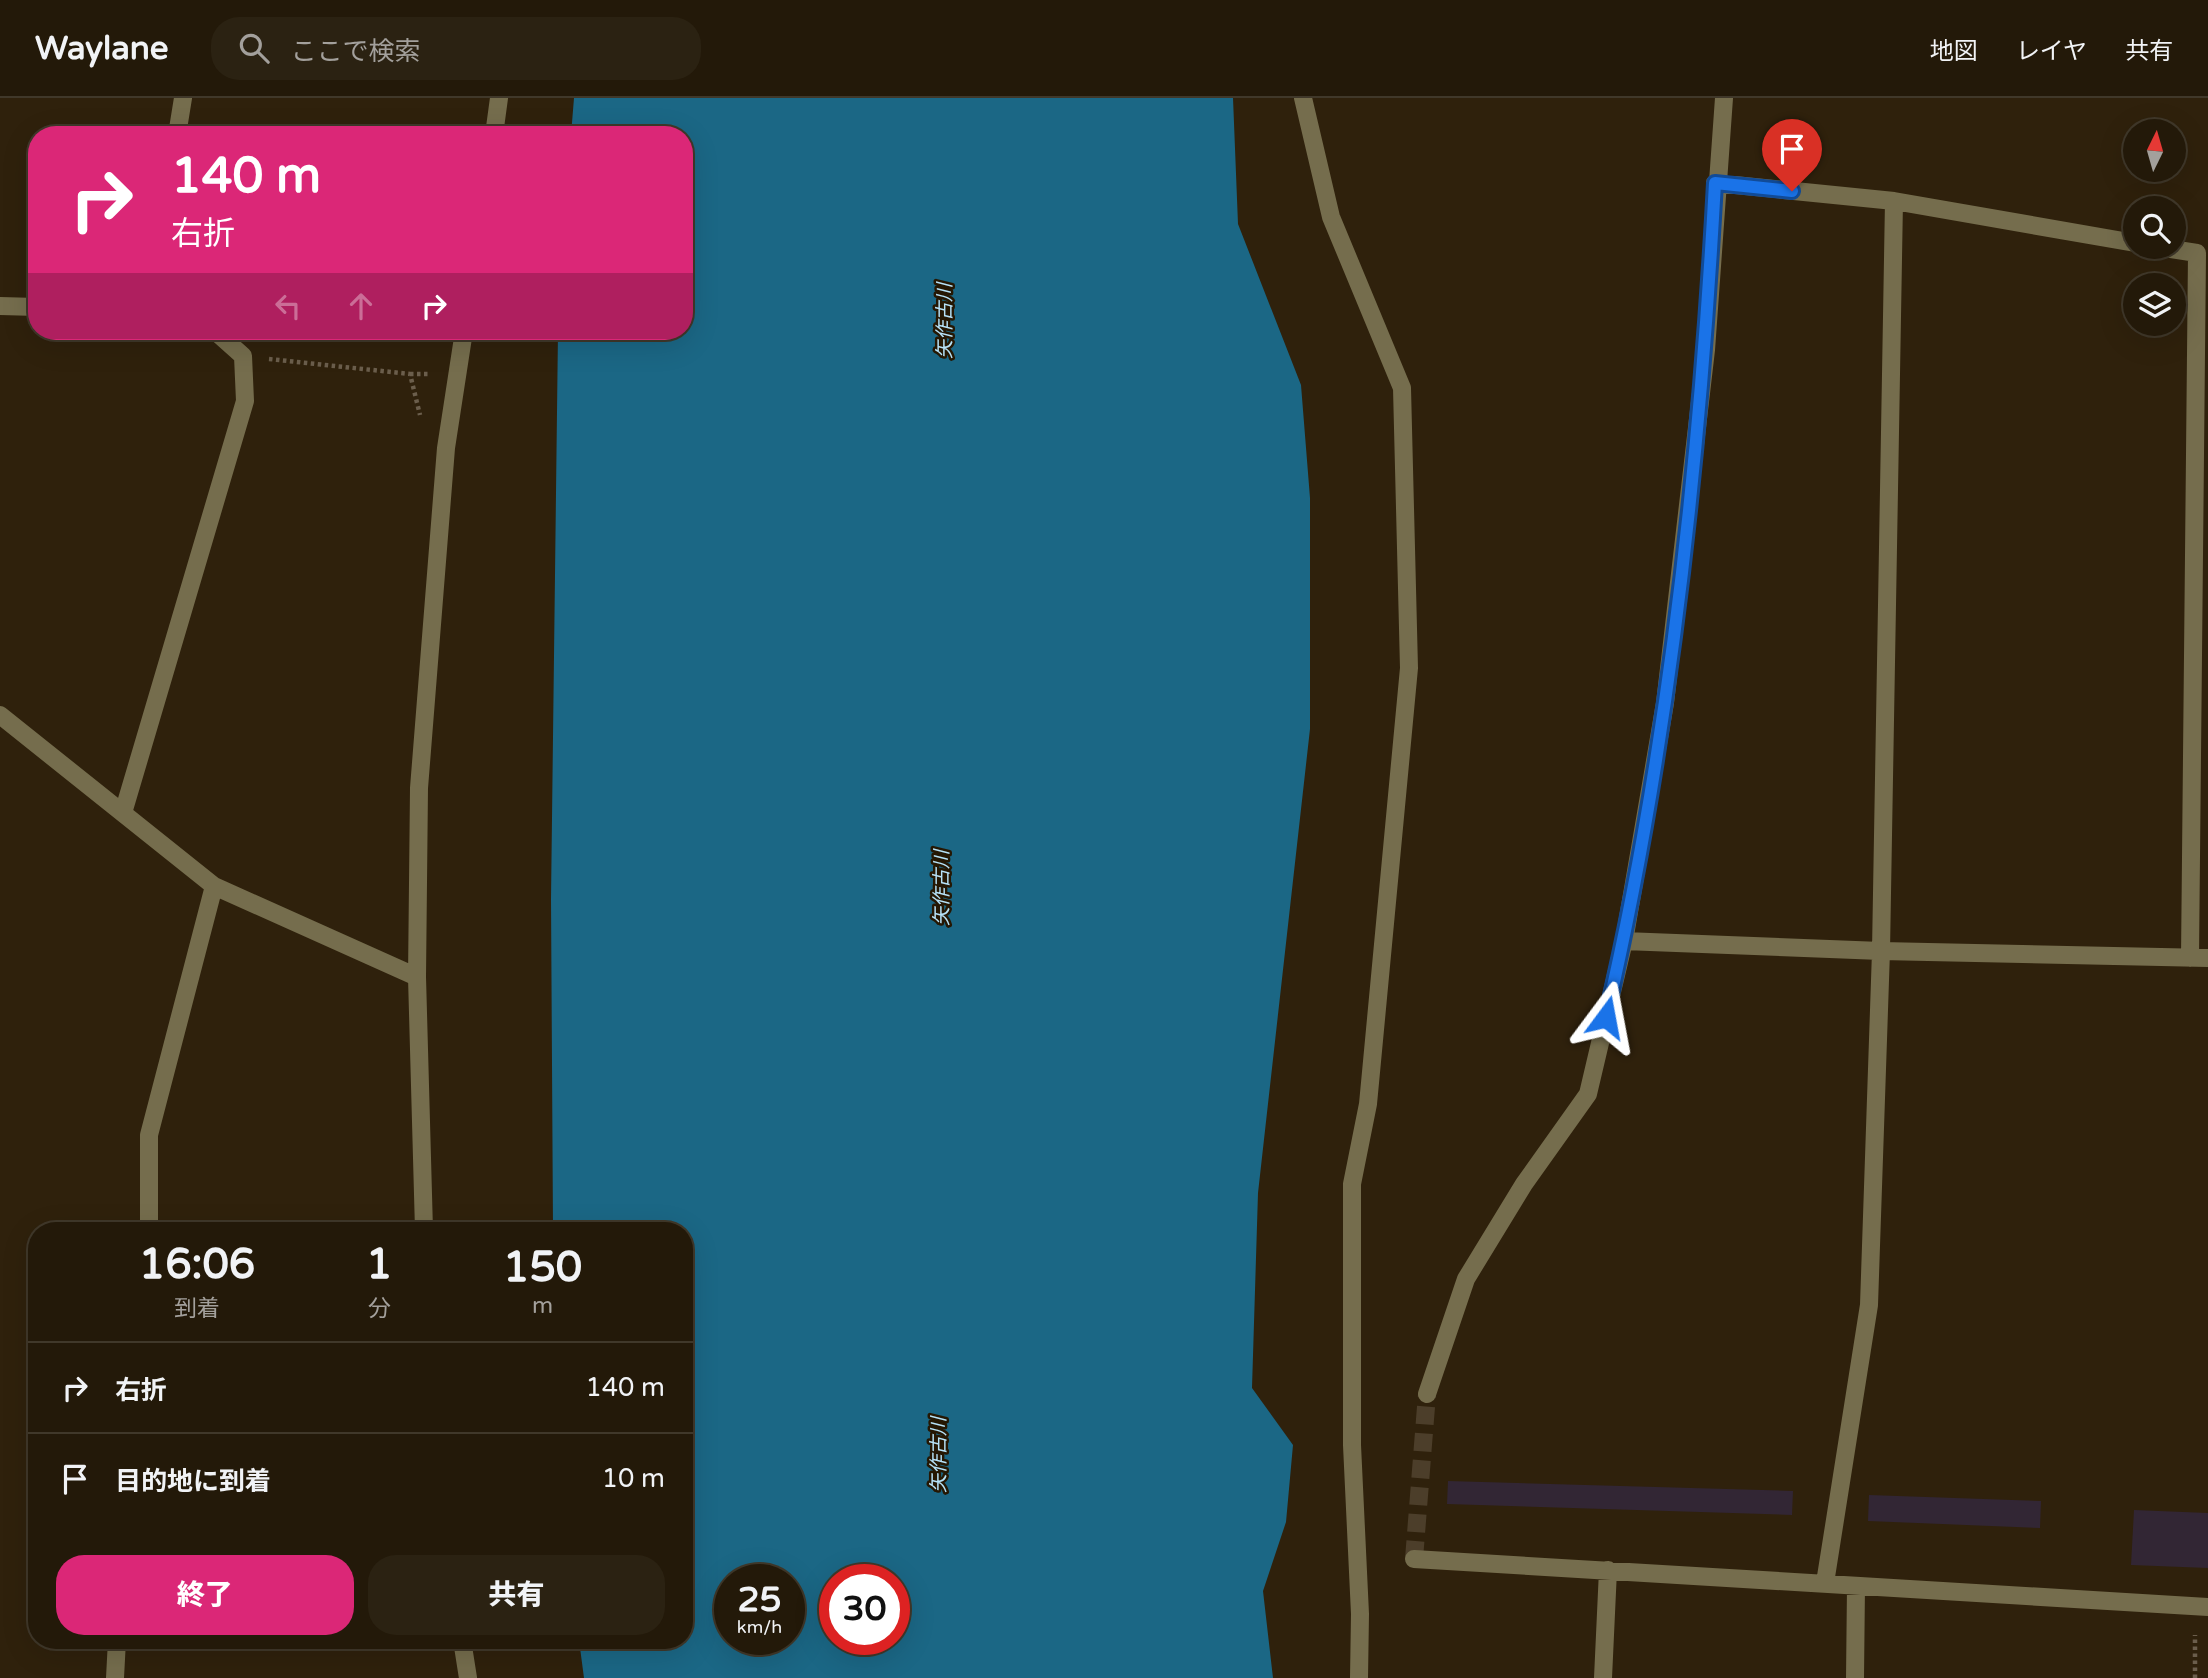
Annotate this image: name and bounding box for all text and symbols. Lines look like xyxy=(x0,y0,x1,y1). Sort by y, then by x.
search box xyxy=(211,17,701,80)
text: Waylane xyxy=(35,29,169,68)
icon: search xyxy=(235,29,273,67)
text: ここで検索 xyxy=(291,36,421,67)
text: 地図 xyxy=(1930,37,1978,66)
text: レイヤ xyxy=(2016,37,2087,66)
text: 共有 xyxy=(2125,37,2173,66)
pin xyxy=(1762,119,1822,191)
north arrow xyxy=(2123,119,2186,182)
map controls xyxy=(2123,119,2186,336)
icon: arrive xyxy=(1773,130,1811,168)
text: 140 m xyxy=(171,147,321,206)
icon: right xyxy=(56,154,147,245)
button: search xyxy=(2123,196,2186,259)
text: 右折 xyxy=(171,215,235,253)
button: layers xyxy=(2123,273,2186,336)
water label: 矢作古川 xyxy=(934,281,956,359)
icon: left xyxy=(269,287,307,325)
icon: ahead xyxy=(342,287,380,325)
icon: right xyxy=(415,287,453,325)
water label: 矢作古川 xyxy=(931,848,953,926)
position arrow xyxy=(1569,980,1643,1054)
text: 16:06 xyxy=(139,1239,255,1290)
text: 1 xyxy=(366,1239,392,1290)
text: 150 xyxy=(503,1242,582,1293)
text: m xyxy=(532,1292,553,1320)
text: 到着 xyxy=(174,1295,220,1323)
text: 分 xyxy=(368,1295,391,1323)
icon: right xyxy=(56,1369,94,1407)
text: 140 m xyxy=(585,1372,665,1403)
text: 右折 xyxy=(115,1375,167,1406)
water label: 矢作古川 xyxy=(928,1415,950,1493)
icon: arrive xyxy=(56,1460,94,1498)
text: 10 m xyxy=(602,1463,665,1494)
text: 目的地に到着 xyxy=(115,1466,271,1497)
button: 終了 xyxy=(56,1555,354,1635)
button: 共有 xyxy=(368,1555,665,1635)
speed limit sign: 30 xyxy=(819,1564,910,1655)
text: 25 xyxy=(738,1579,781,1621)
text: km/h xyxy=(737,1616,782,1638)

